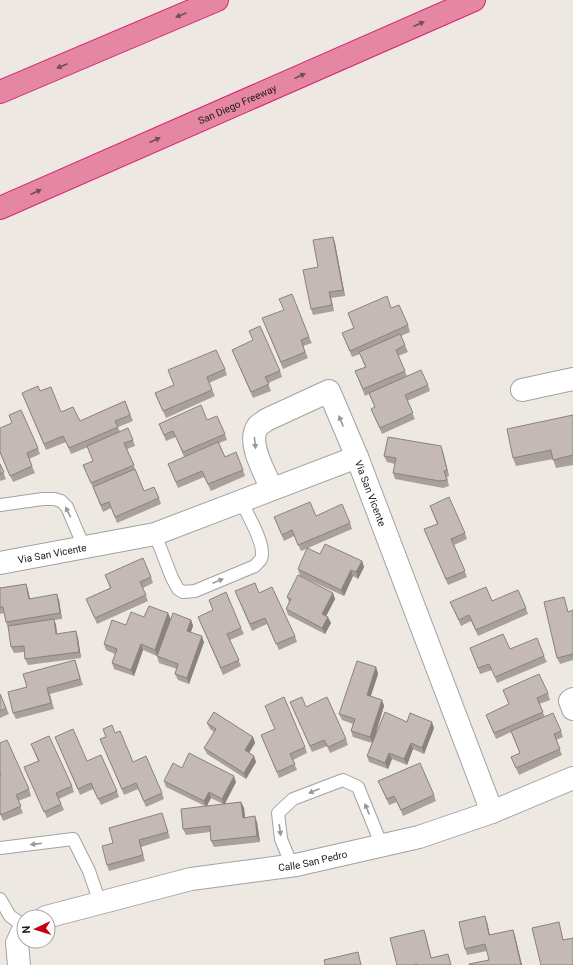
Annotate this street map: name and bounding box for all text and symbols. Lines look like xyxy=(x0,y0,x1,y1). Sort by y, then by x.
one-way arrow xyxy=(175,13,187,19)
one-way arrow xyxy=(413,21,425,27)
one-way arrow xyxy=(56,63,67,69)
one-way arrow xyxy=(294,73,306,79)
street label: San Diego Freeway xyxy=(196,82,278,126)
one-way arrow xyxy=(149,137,160,143)
one-way arrow xyxy=(30,189,41,195)
one-way arrow xyxy=(338,415,344,427)
one-way arrow xyxy=(252,437,258,450)
street label: Via San Vicente xyxy=(353,459,388,528)
one-way arrow xyxy=(65,506,71,517)
street label: Via San Vicente xyxy=(17,541,87,565)
one-way arrow xyxy=(213,578,225,584)
one-way arrow xyxy=(308,788,320,794)
one-way arrow xyxy=(364,803,370,815)
one-way arrow xyxy=(277,824,283,836)
one-way arrow xyxy=(30,841,42,847)
street label: Calle San Pedro xyxy=(277,848,349,873)
north arrow xyxy=(16,909,56,949)
text: N xyxy=(20,925,33,934)

